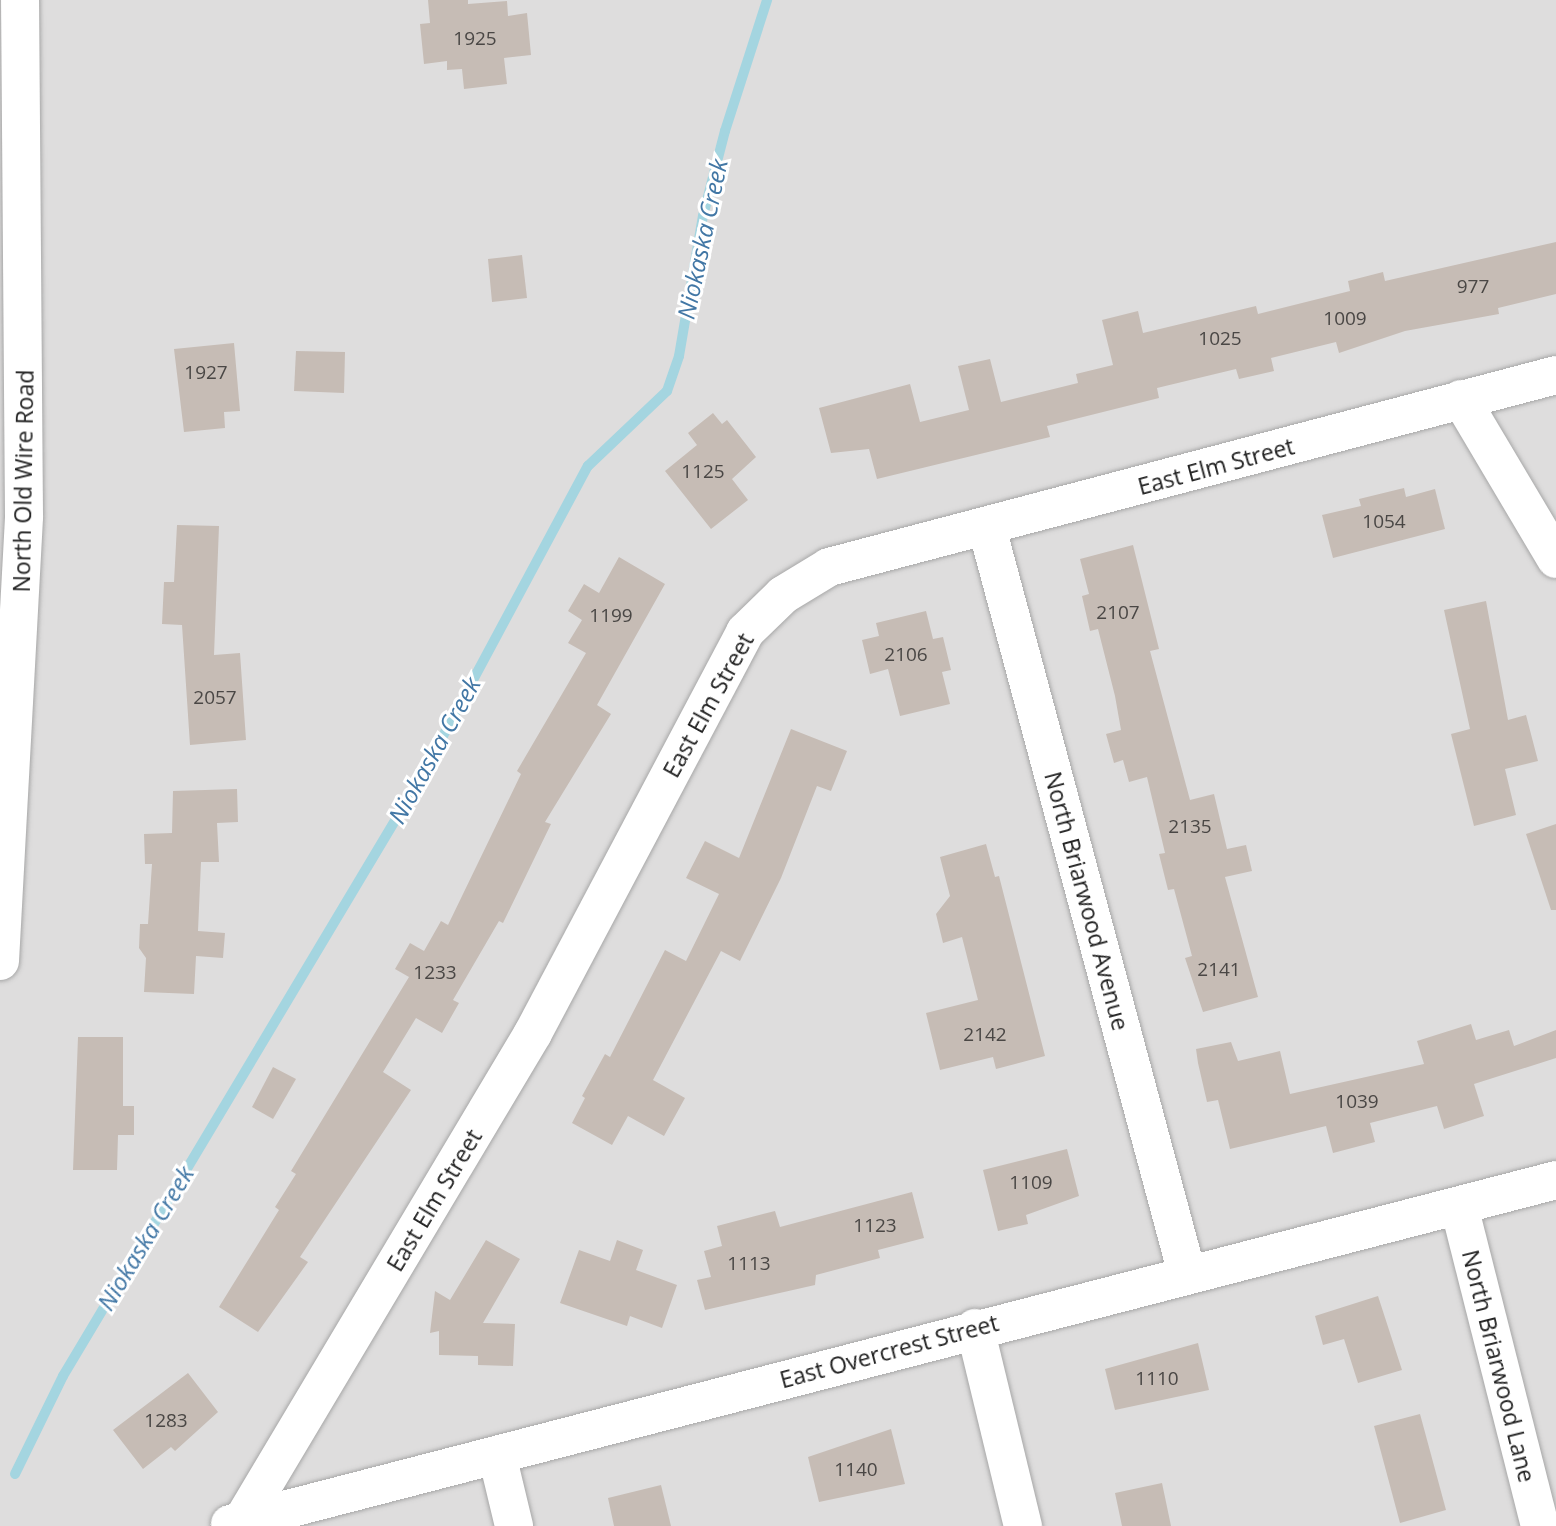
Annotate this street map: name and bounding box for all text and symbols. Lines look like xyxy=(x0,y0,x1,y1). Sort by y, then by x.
house number: 1925 xyxy=(453,28,497,50)
water label: Niokaska Creek xyxy=(671,156,733,322)
house number: 977 xyxy=(1457,276,1489,298)
house number: 1009 xyxy=(1323,308,1367,330)
house number: 1025 xyxy=(1198,328,1242,350)
house number: 1927 xyxy=(184,362,228,384)
street label: North Old Wire Road xyxy=(7,369,39,593)
street label: East Elm Street xyxy=(1135,432,1297,500)
house number: 1125 xyxy=(681,461,725,483)
house number: 1054 xyxy=(1362,511,1406,533)
house number: 2107 xyxy=(1096,602,1140,624)
house number: 1199 xyxy=(589,605,633,627)
street label: East Elm Street xyxy=(657,628,759,782)
house number: 2106 xyxy=(884,644,928,666)
water label: Niokaska Creek xyxy=(382,672,486,828)
house number: 2057 xyxy=(193,687,237,709)
street label: North Briarwood Avenue xyxy=(1039,769,1135,1033)
house number: 2135 xyxy=(1168,816,1212,838)
house number: 2141 xyxy=(1197,959,1241,981)
house number: 1233 xyxy=(413,962,457,984)
house number: 2142 xyxy=(963,1024,1007,1046)
house number: 1039 xyxy=(1335,1091,1379,1113)
street label: East Elm Street xyxy=(381,1124,487,1276)
water label: Niokaska Creek xyxy=(91,1161,199,1315)
house number: 1109 xyxy=(1009,1172,1053,1194)
house number: 1123 xyxy=(853,1215,897,1237)
street label: North Briarwood Lane xyxy=(1457,1247,1541,1485)
house number: 1113 xyxy=(727,1253,771,1275)
street label: East Overcrest Street xyxy=(777,1309,1001,1393)
house number: 1110 xyxy=(1135,1368,1179,1390)
house number: 1283 xyxy=(144,1410,188,1432)
house number: 1140 xyxy=(834,1459,878,1481)

